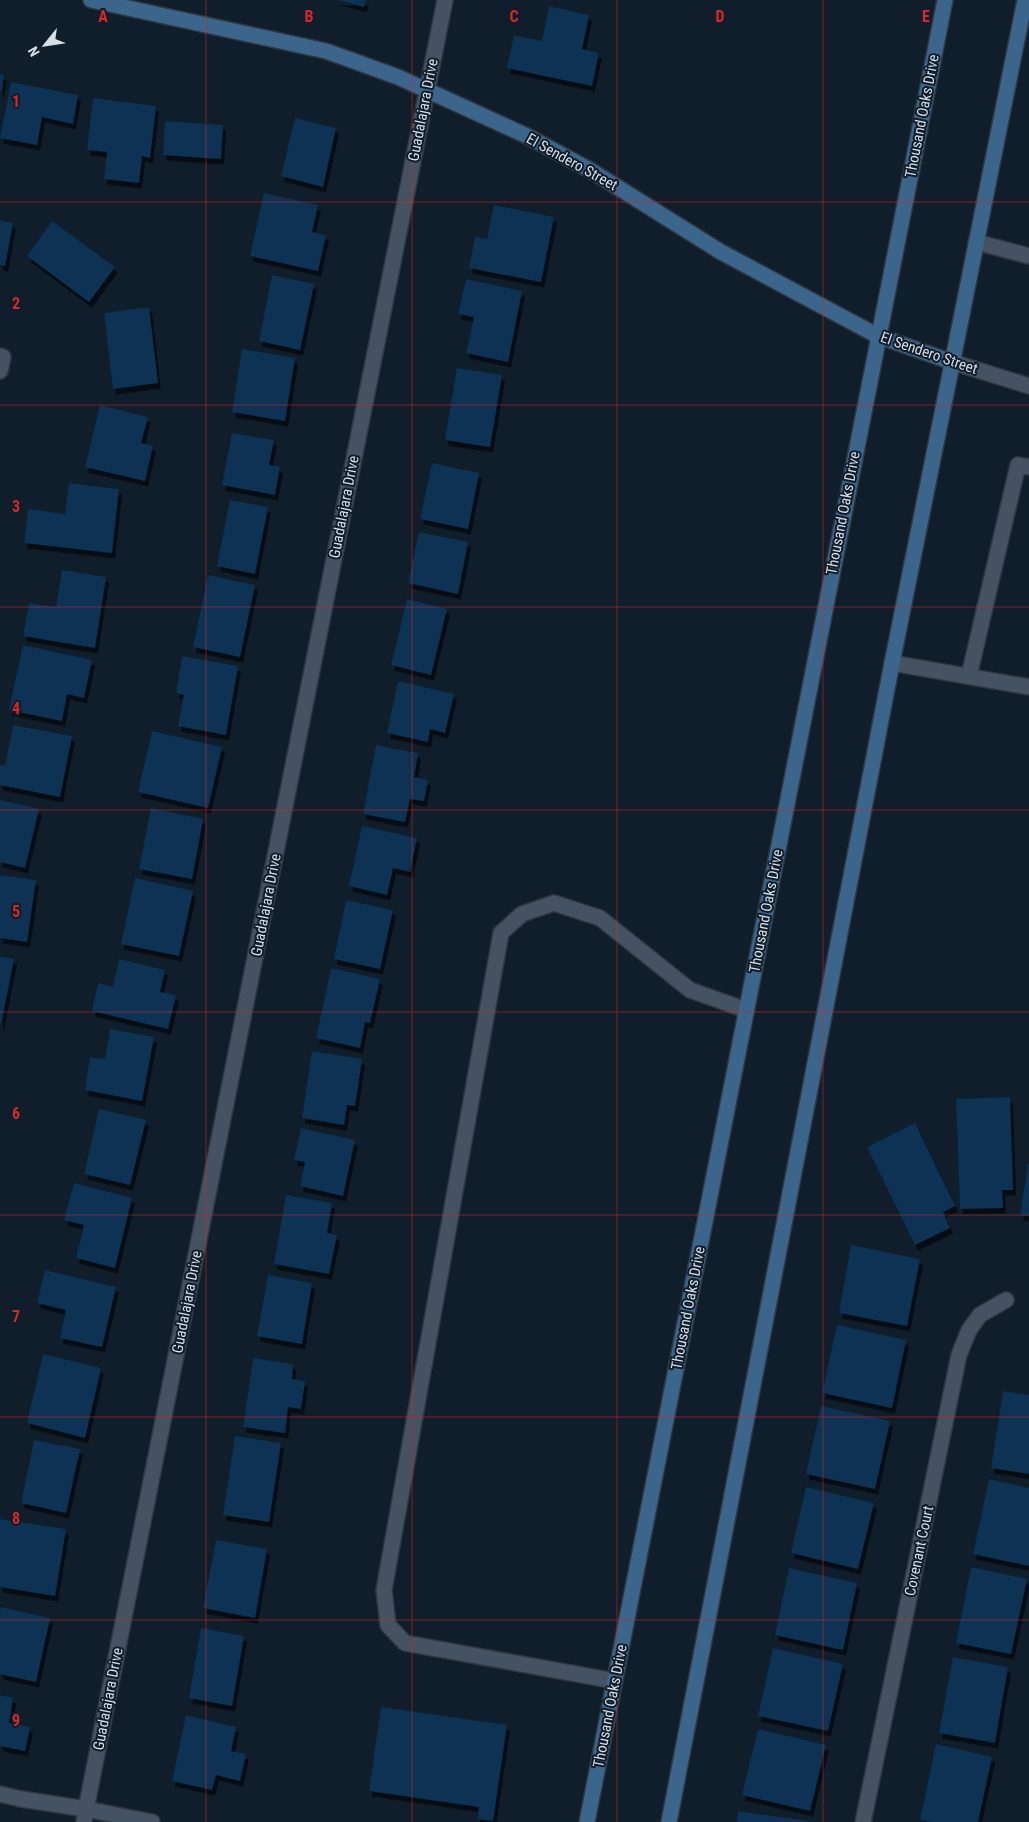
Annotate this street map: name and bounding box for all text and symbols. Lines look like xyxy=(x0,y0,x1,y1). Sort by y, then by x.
text: A xyxy=(98,7,108,26)
text: B xyxy=(305,7,314,26)
text: C xyxy=(509,7,519,26)
text: D xyxy=(715,7,725,26)
text: E xyxy=(922,7,930,26)
north arrow xyxy=(20,20,70,70)
text: N xyxy=(25,44,43,59)
street label: Thousand Oaks Drive xyxy=(901,53,943,179)
street label: Guadalajara Drive xyxy=(404,57,442,163)
text: 1 xyxy=(12,92,20,111)
street label: El Sendero Street xyxy=(523,130,621,194)
text: 2 xyxy=(12,294,20,313)
street label: El Sendero Street xyxy=(878,328,980,378)
street label: Thousand Oaks Drive xyxy=(822,450,864,576)
street label: Guadalajara Drive xyxy=(325,454,363,560)
text: 3 xyxy=(12,497,20,516)
text: 4 xyxy=(12,699,20,718)
street label: Thousand Oaks Drive xyxy=(745,848,787,974)
street label: Guadalajara Drive xyxy=(247,852,285,958)
text: 5 xyxy=(12,902,20,921)
text: 6 xyxy=(12,1104,20,1123)
street label: Thousand Oaks Drive xyxy=(667,1245,709,1371)
street label: Guadalajara Drive xyxy=(168,1249,206,1355)
text: 7 xyxy=(12,1307,20,1326)
street label: Covenant Court xyxy=(901,1504,937,1598)
text: 8 xyxy=(12,1509,20,1528)
street label: Thousand Oaks Drive xyxy=(589,1643,631,1769)
street label: Guadalajara Drive xyxy=(89,1646,127,1752)
text: 9 xyxy=(12,1711,20,1730)

